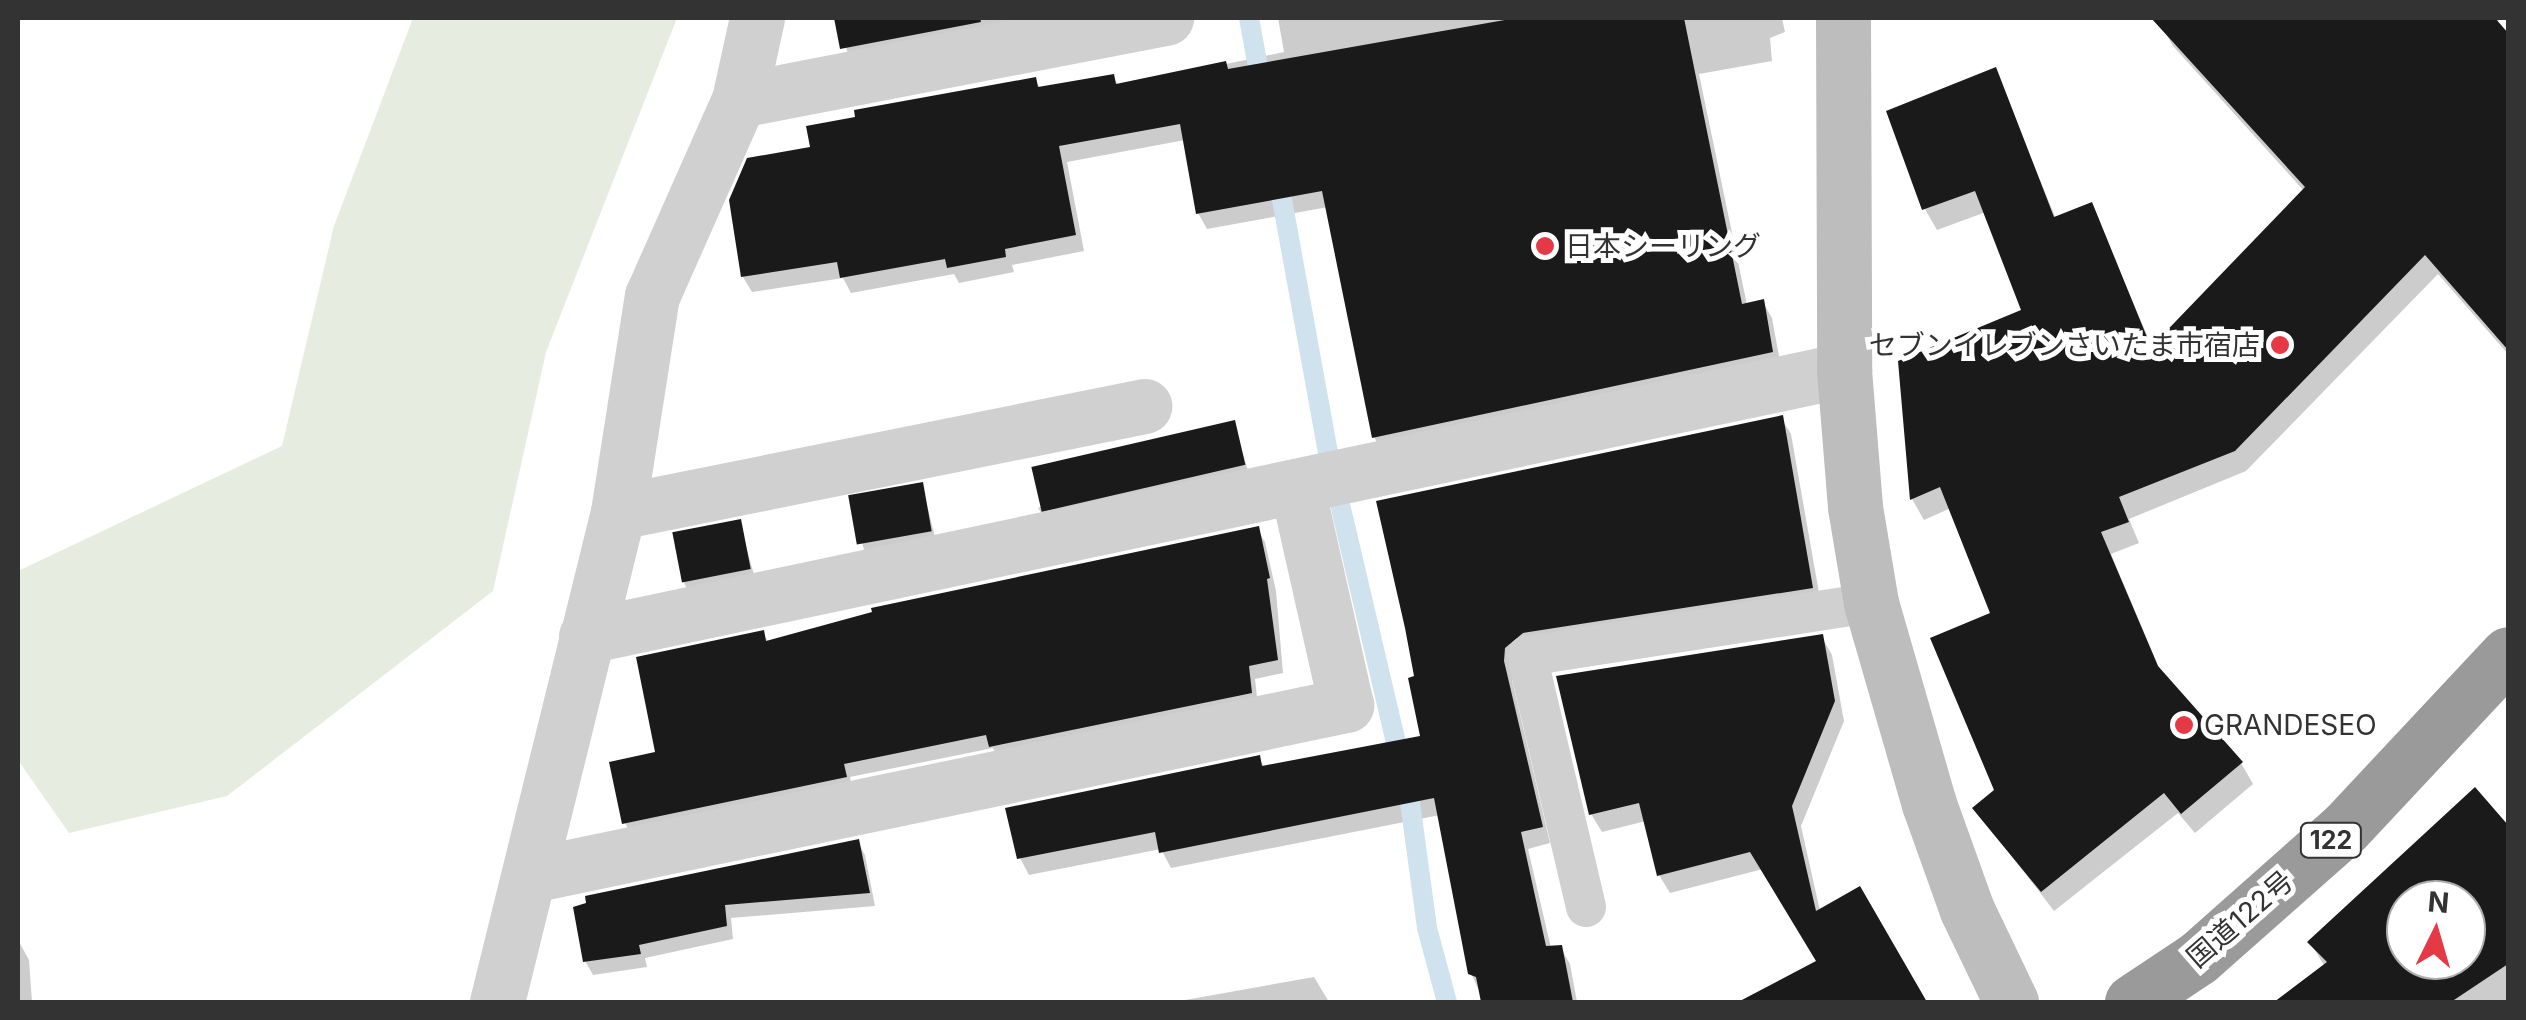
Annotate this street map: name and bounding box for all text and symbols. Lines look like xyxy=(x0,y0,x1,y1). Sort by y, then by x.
place label: 日本シーリング xyxy=(1565,229,1761,263)
marker: 日本シーリング xyxy=(1534,235,1556,257)
place label: セブンイレブンさいたま市宿店 xyxy=(1868,328,2260,362)
marker: セブンイレブンさいたま市宿店 xyxy=(2269,334,2291,356)
place label: GRANDESEO xyxy=(2204,708,2377,742)
marker: GRANDESEO xyxy=(2173,714,2195,736)
road number: 122 xyxy=(2298,820,2364,860)
street label: 国道122号 xyxy=(2180,864,2300,974)
north arrow xyxy=(2386,880,2486,980)
text: N xyxy=(2426,884,2451,920)

